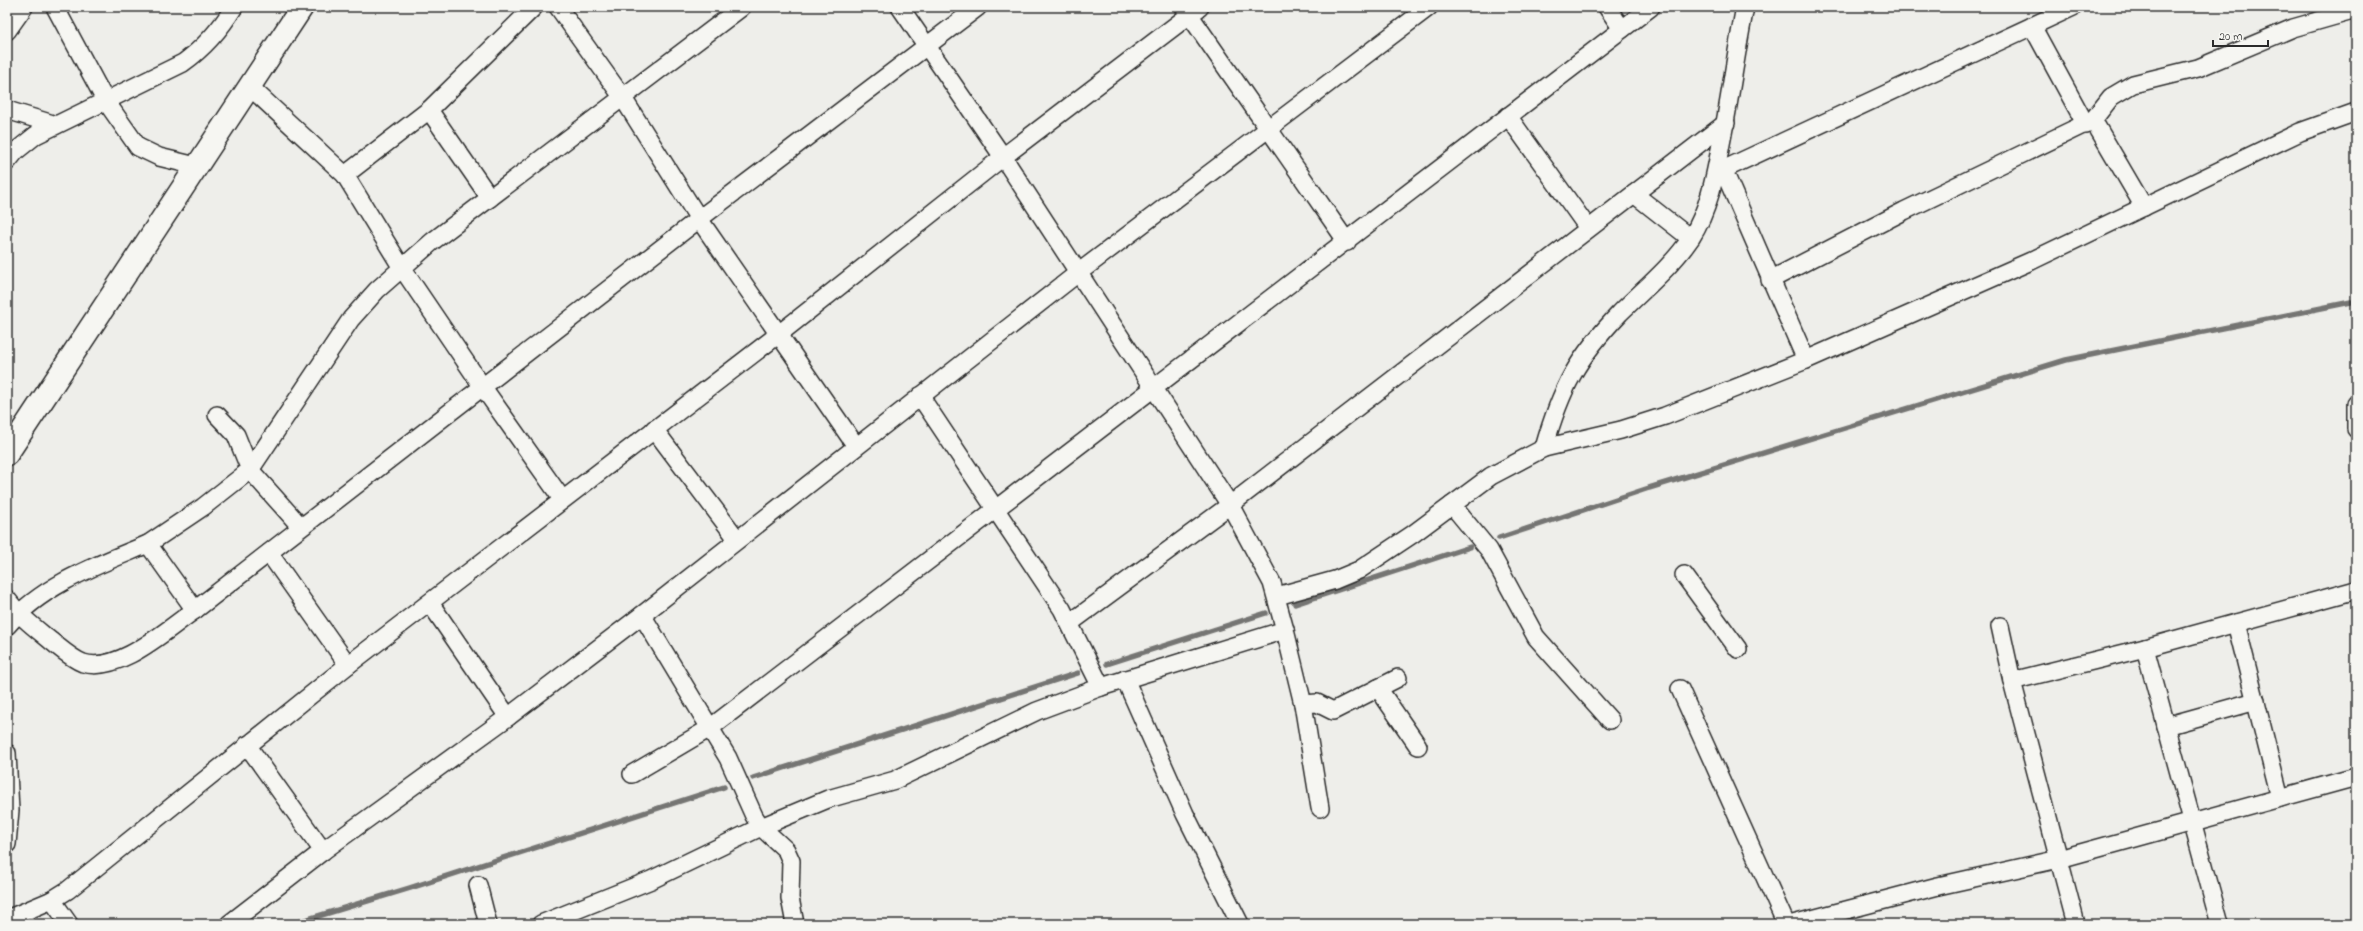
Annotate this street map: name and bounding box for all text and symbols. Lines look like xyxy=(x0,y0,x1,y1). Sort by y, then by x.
scale bar xyxy=(2213,22,2268,48)
text: 20 m xyxy=(2219,28,2242,46)

